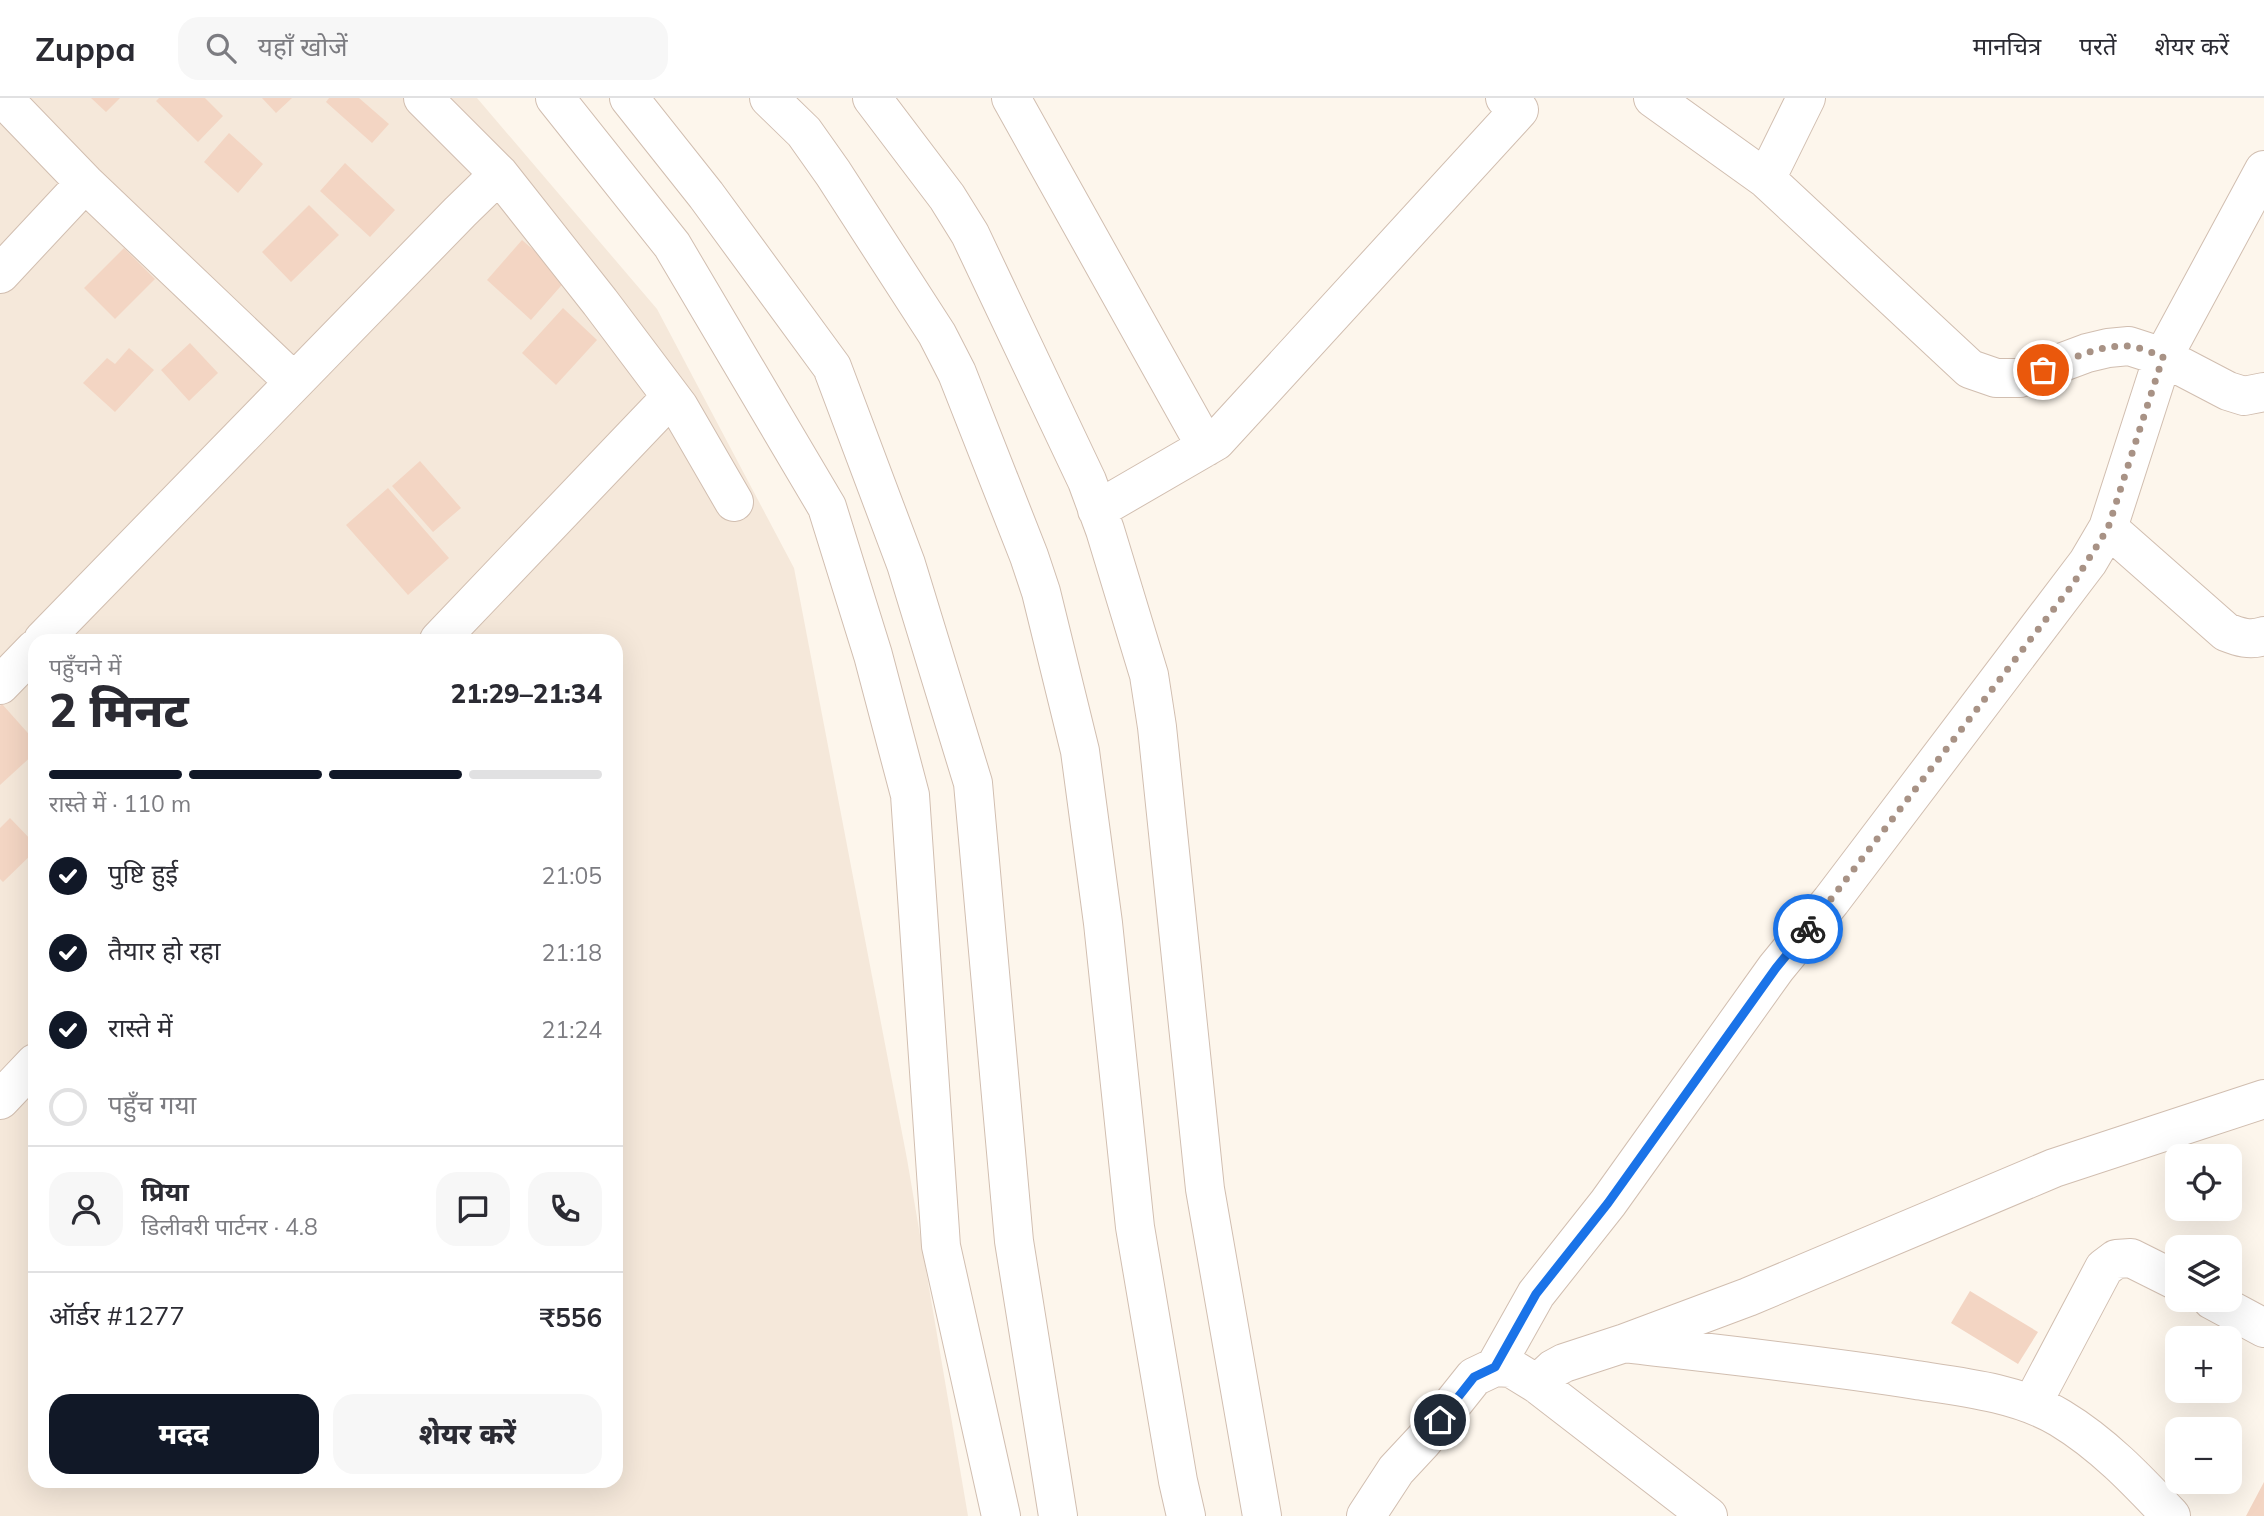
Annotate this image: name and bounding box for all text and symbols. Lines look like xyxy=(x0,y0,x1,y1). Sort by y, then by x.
search box xyxy=(178,17,668,80)
text: Zuppa xyxy=(35,28,136,69)
icon: search xyxy=(202,29,240,67)
text: यहाँ खोजें xyxy=(258,30,348,63)
text: मानचित्र xyxy=(1973,31,2041,61)
text: परतें xyxy=(2079,31,2116,61)
text: शेयर करें xyxy=(2154,31,2229,61)
pin xyxy=(2013,340,2073,400)
icon: bag xyxy=(2024,351,2062,389)
text: पहुँचने में xyxy=(49,652,121,681)
text: 21:29–21:34 xyxy=(451,677,602,710)
text: 2 मिनट xyxy=(49,681,189,739)
text: रास्ते में · 110 m xyxy=(49,789,191,818)
icon: check xyxy=(49,857,87,895)
text: पुष्टि हुई xyxy=(108,857,178,890)
text: 21:05 xyxy=(542,861,602,890)
courier xyxy=(1773,894,1843,964)
icon: bike xyxy=(1789,910,1827,948)
icon: check xyxy=(49,934,87,972)
text: तैयार हो रहा xyxy=(108,934,221,967)
text: 21:18 xyxy=(542,938,602,967)
icon: check xyxy=(49,1011,87,1049)
text: रास्ते में xyxy=(108,1011,173,1044)
text: 21:24 xyxy=(542,1015,602,1044)
text: पहुँच गया xyxy=(108,1088,196,1121)
map controls xyxy=(2165,1144,2242,1494)
button: locate xyxy=(2165,1144,2242,1221)
button: person xyxy=(49,1172,123,1246)
button: chat xyxy=(436,1172,510,1246)
button: phone xyxy=(528,1172,602,1246)
text: प्रिया xyxy=(141,1175,189,1208)
text: डिलीवरी पार्टनर · 4.8 xyxy=(141,1212,318,1241)
button: layers xyxy=(2165,1235,2242,1312)
text: ऑर्डर #1277 xyxy=(49,1299,185,1332)
text: ₹556 xyxy=(540,1301,602,1334)
button: + xyxy=(2165,1326,2242,1403)
pin xyxy=(1410,1390,1470,1450)
button: मदद xyxy=(49,1394,319,1474)
button: शेयर करें xyxy=(333,1394,602,1474)
icon: home xyxy=(1421,1401,1459,1439)
button: − xyxy=(2165,1417,2242,1494)

